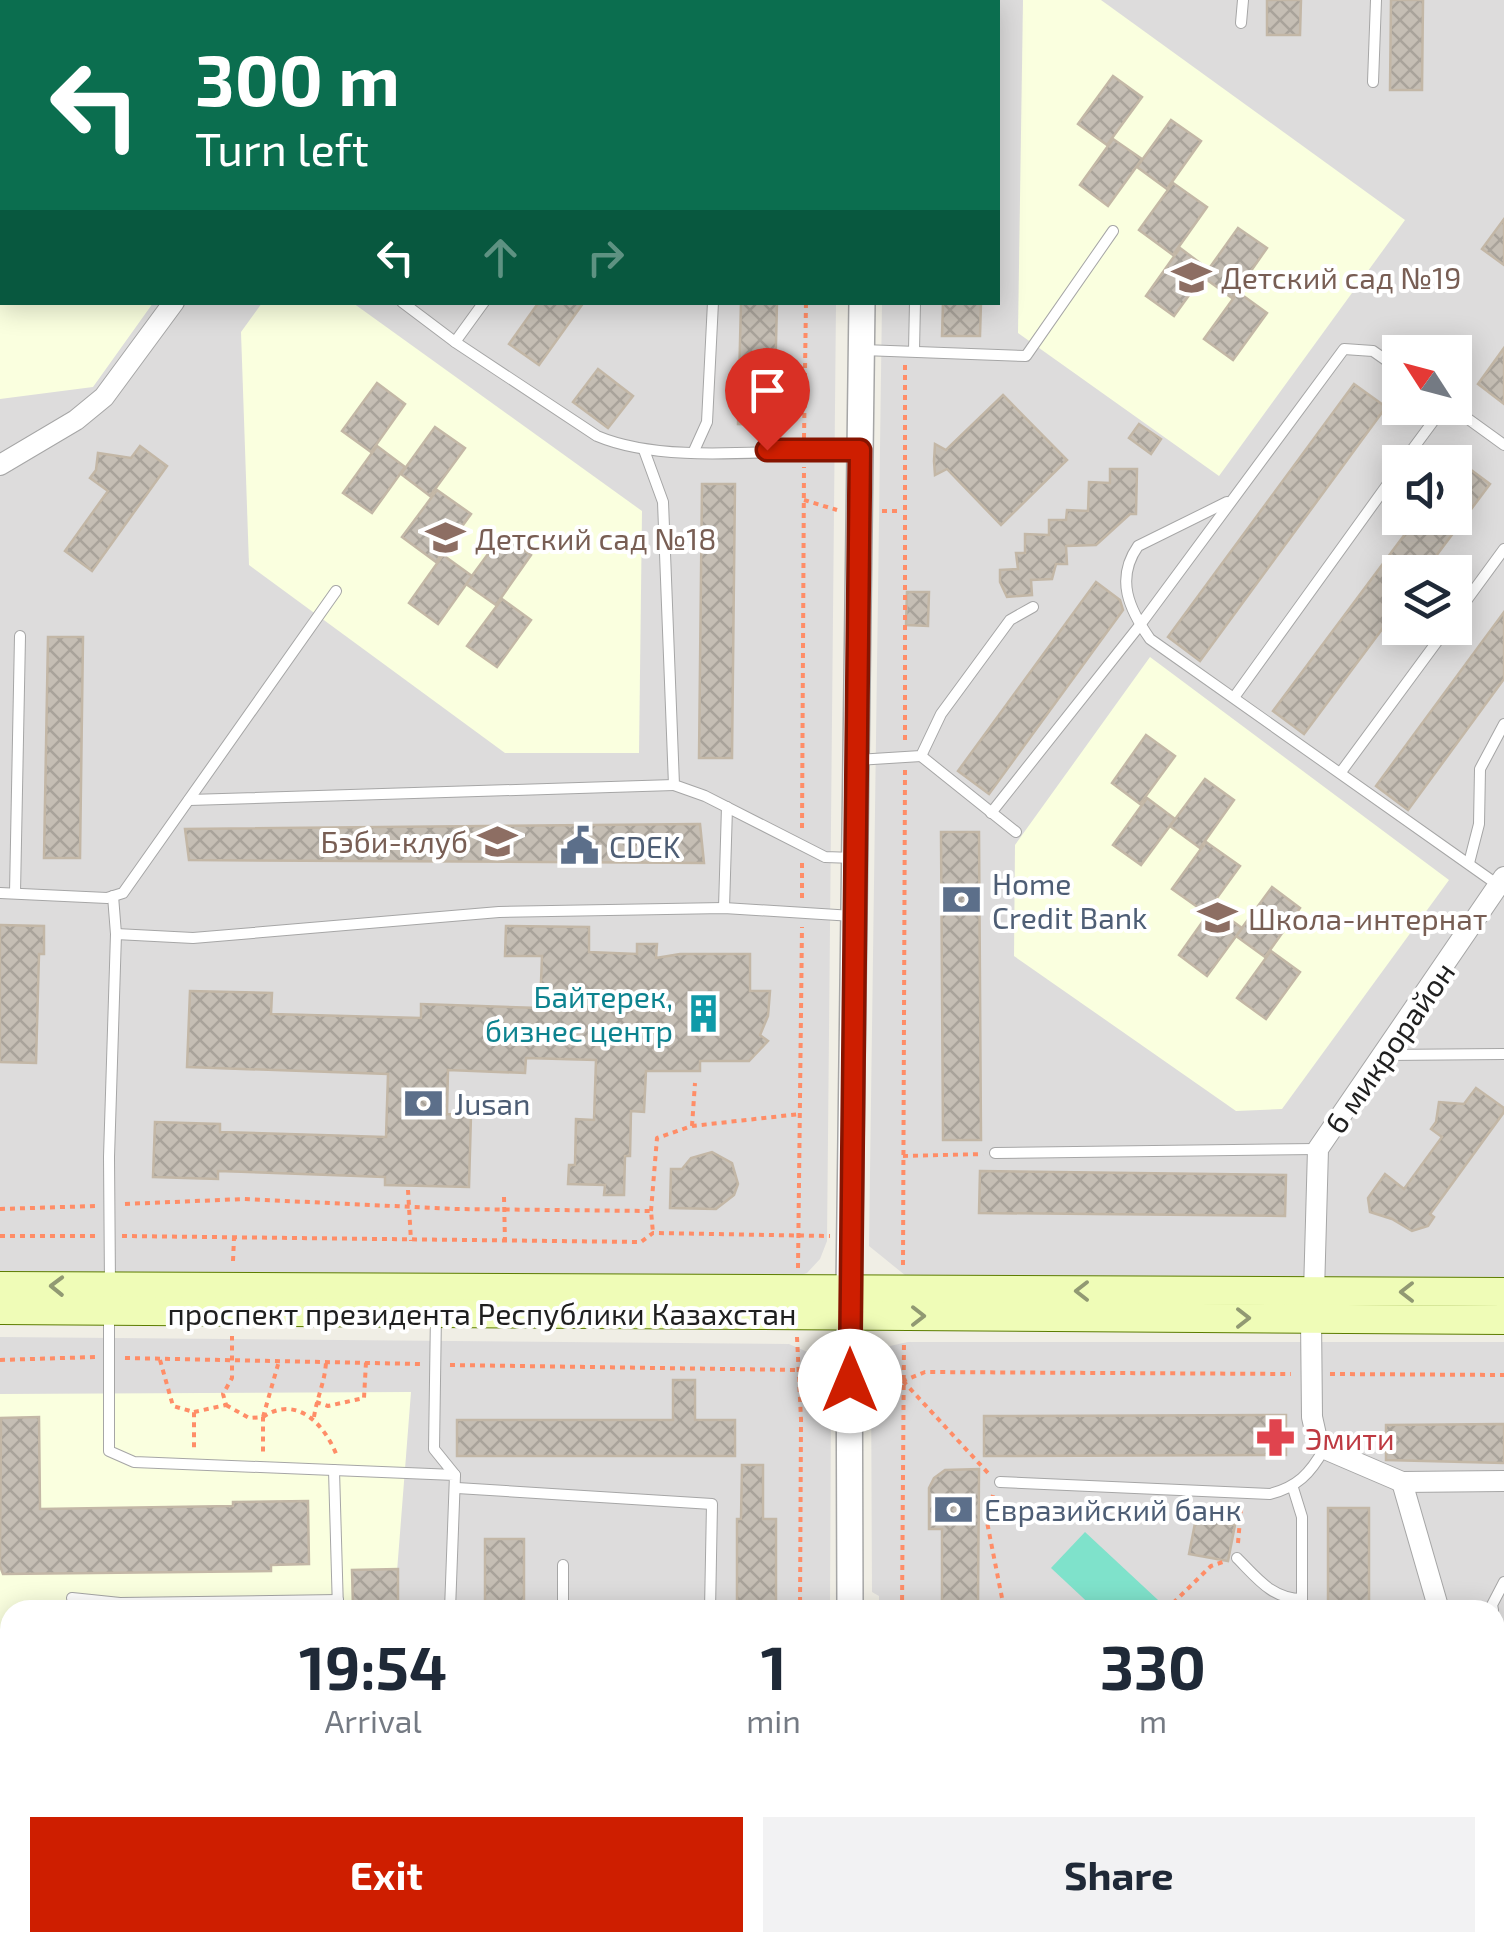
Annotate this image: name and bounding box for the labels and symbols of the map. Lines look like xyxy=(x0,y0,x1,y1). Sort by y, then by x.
school or university icon: Детский сад №19 xyxy=(1170,256,1212,298)
place label: Детский сад №19 xyxy=(1221,259,1461,295)
north arrow xyxy=(1382,335,1472,425)
pin xyxy=(725,348,810,451)
school or university icon: Детский сад №18 xyxy=(424,517,466,559)
place label: Детский сад №18 xyxy=(475,520,716,556)
school or university icon: Бэби-клуб xyxy=(477,820,519,862)
place label: Бэби-клуб xyxy=(320,823,468,860)
public building icon: CDEK xyxy=(558,825,600,867)
place label: CDEK xyxy=(609,828,681,864)
place label: Home Credit Bank xyxy=(992,865,1147,935)
bank icon: Home Credit Bank xyxy=(941,879,983,921)
school or university icon: Школа-интернат xyxy=(1197,897,1239,939)
place label: Школа-интернат xyxy=(1248,900,1488,936)
street label: 6 микрорайон xyxy=(1317,954,1461,1140)
place label: Байтерек, бизнес центр xyxy=(485,978,673,1048)
building icon: Байтерек, бизнес центр xyxy=(682,992,724,1034)
bank icon: Jusan xyxy=(403,1082,445,1124)
place label: Jusan xyxy=(454,1085,530,1121)
one-way arrow xyxy=(48,1275,64,1297)
one-way arrow xyxy=(1073,1280,1088,1302)
one-way arrow xyxy=(1398,1281,1414,1303)
street label: проспект президента Республики Казахстан xyxy=(168,1295,796,1332)
one-way arrow xyxy=(912,1305,927,1327)
one-way arrow xyxy=(1236,1307,1252,1329)
position arrow xyxy=(798,1329,902,1433)
pharmacy icon: Эмити xyxy=(1254,1417,1296,1459)
place label: Эмити xyxy=(1305,1420,1395,1456)
bank icon: Евразийский банк xyxy=(933,1488,975,1530)
place label: Евразийский банк xyxy=(984,1491,1242,1527)

